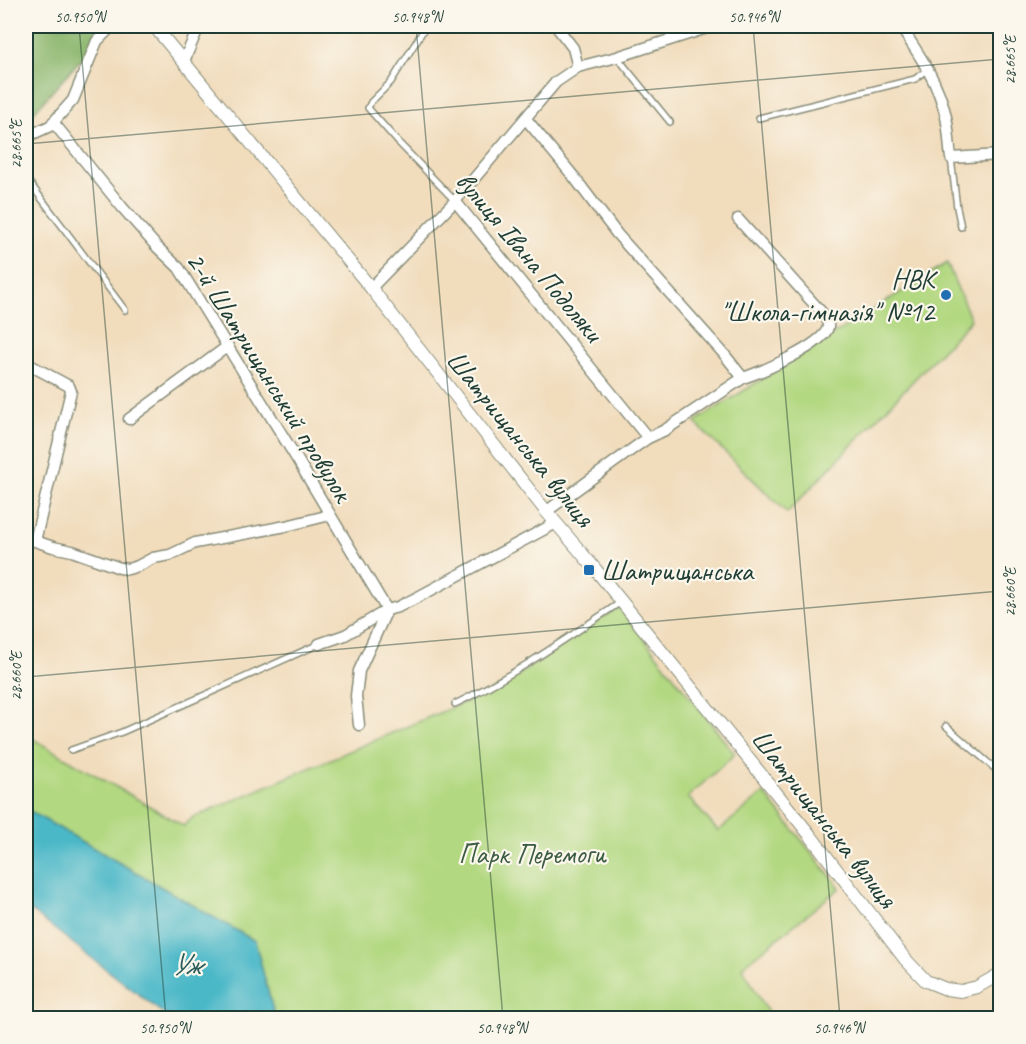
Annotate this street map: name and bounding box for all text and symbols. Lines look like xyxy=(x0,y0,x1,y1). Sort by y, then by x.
text: 50.950°N xyxy=(55,8,108,27)
text: 50.948°N xyxy=(392,8,445,27)
text: 50.946°N xyxy=(729,8,782,27)
text: 28.665°E xyxy=(1001,33,1020,84)
text: 28.665°E xyxy=(7,117,26,168)
street label: вулиця Івана Подоляки xyxy=(448,164,613,351)
street label: 2-й Шатрищанський провулок xyxy=(178,245,362,510)
place label: НВК "Школа-гімназія" №12 xyxy=(720,262,938,329)
marker: НВК "Школа-гімназія" №12 xyxy=(939,288,953,302)
street label: Шатрищанська вулиця xyxy=(439,343,603,534)
place label: Шатрищанська xyxy=(601,553,755,588)
marker: Шатрищанська xyxy=(582,563,596,577)
text: 28.660°E xyxy=(1001,565,1020,616)
text: 28.660°E xyxy=(7,649,26,700)
street label: Шатрищанська вулиця xyxy=(744,722,906,915)
park label: Парк Перемоги xyxy=(458,836,607,871)
water label: Уж xyxy=(171,945,206,983)
text: 50.950°N xyxy=(140,1019,193,1038)
text: 50.948°N xyxy=(477,1019,530,1038)
text: 50.946°N xyxy=(814,1019,867,1038)

